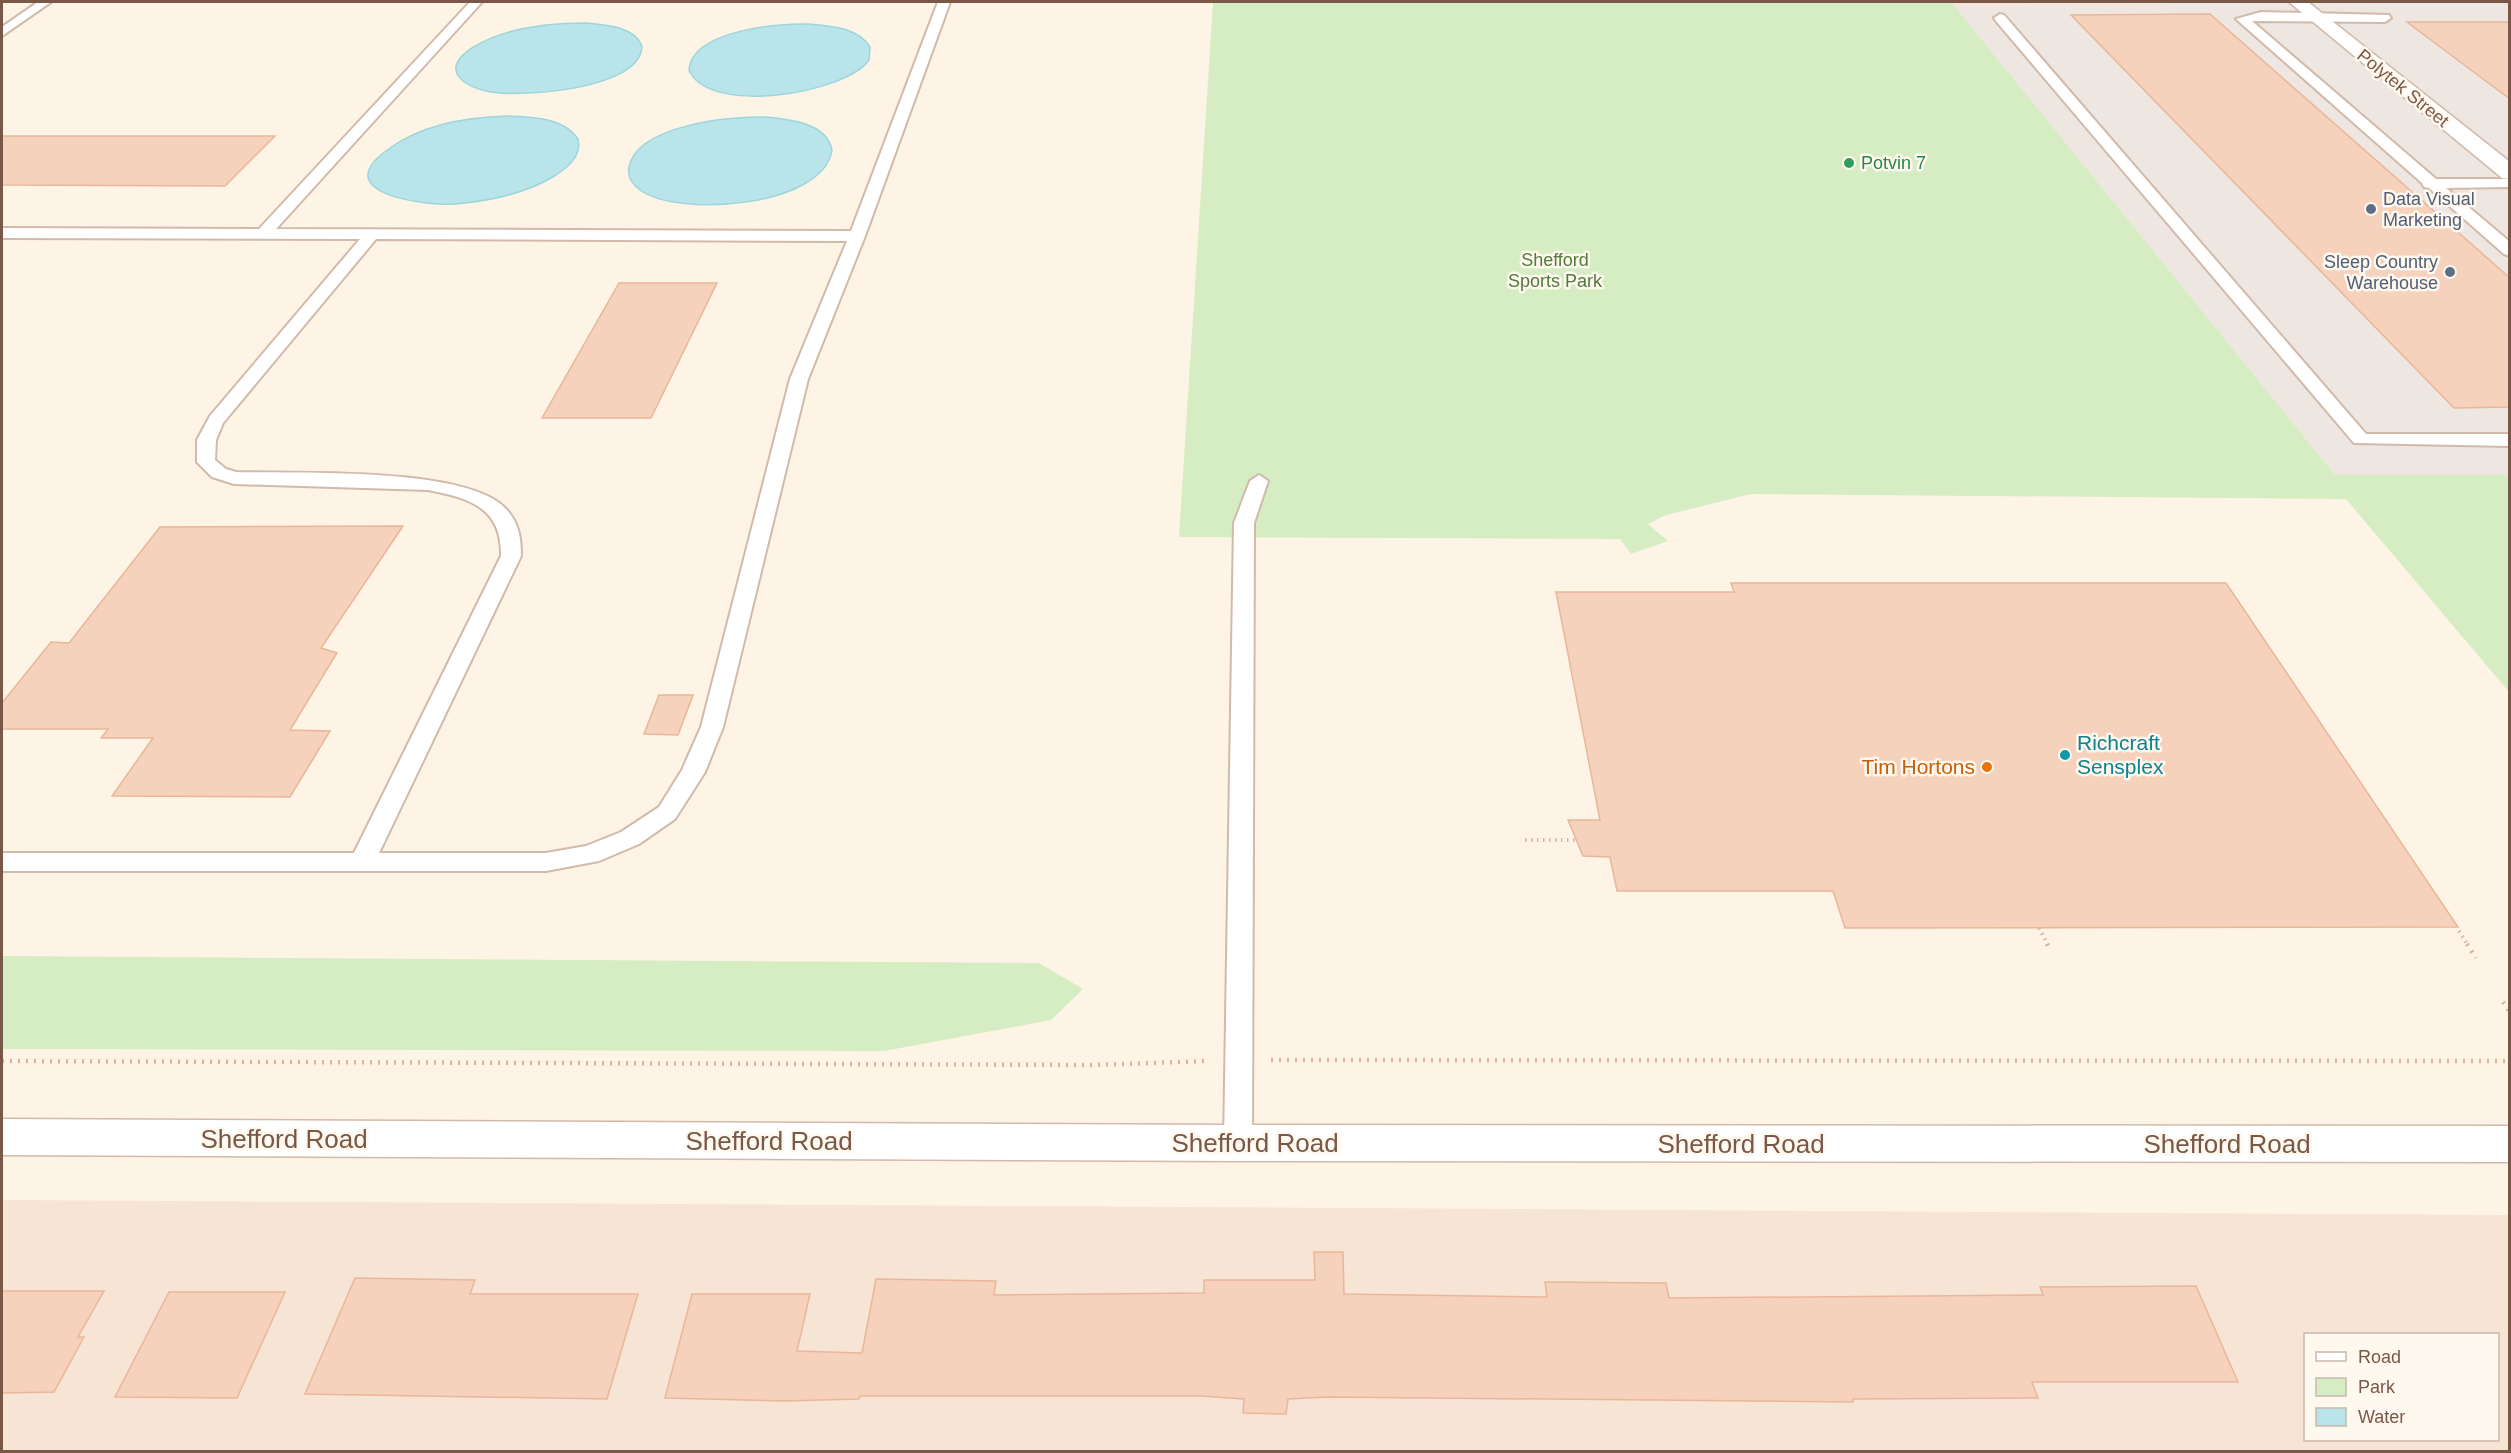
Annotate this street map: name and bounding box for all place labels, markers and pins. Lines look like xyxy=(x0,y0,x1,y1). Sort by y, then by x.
place label: Potvin 7 xyxy=(1861,153,1926,173)
marker: Potvin 7 xyxy=(1842,156,1856,170)
place label: Data Visual Marketing xyxy=(2383,189,2475,230)
marker: Data Visual Marketing xyxy=(2364,202,2378,216)
place label: Sleep Country Warehouse xyxy=(2324,252,2438,293)
marker: Sleep Country Warehouse xyxy=(2443,265,2457,279)
place label: Richcraft Sensplex xyxy=(2077,731,2164,778)
marker: Richcraft Sensplex xyxy=(2058,748,2072,762)
place label: Tim Hortons xyxy=(1861,755,1975,778)
marker: Tim Hortons xyxy=(1980,760,1994,774)

